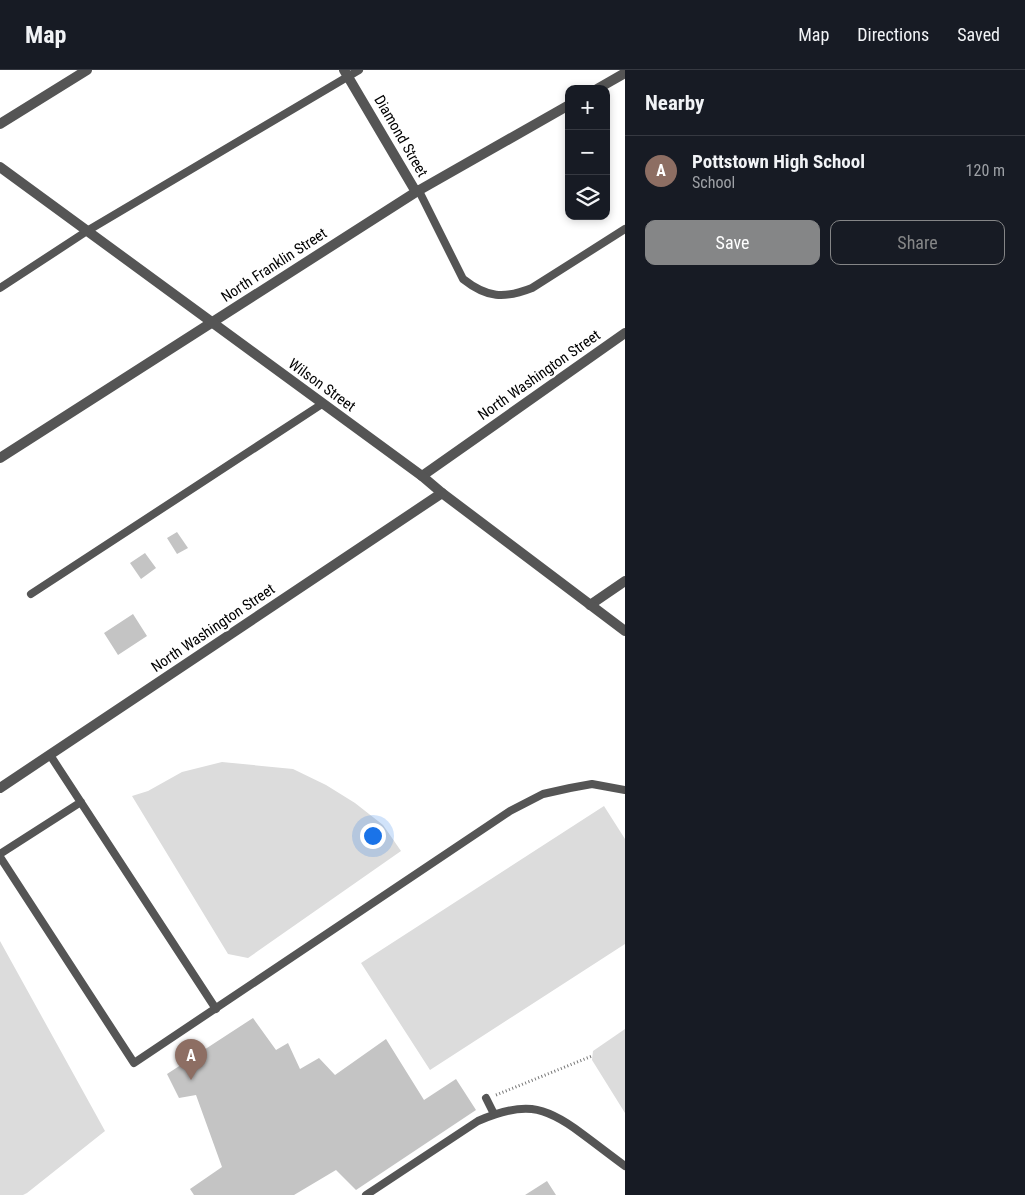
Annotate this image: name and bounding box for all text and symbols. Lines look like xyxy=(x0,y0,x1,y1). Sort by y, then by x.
text: Map xyxy=(25,21,66,49)
text: Map xyxy=(798,24,829,45)
text: Directions xyxy=(857,24,929,45)
text: Saved xyxy=(957,24,1000,45)
map controls xyxy=(565,85,610,220)
button: + xyxy=(565,85,610,130)
text: Nearby xyxy=(645,91,704,115)
street label: Diamond Street xyxy=(370,92,432,180)
button: − xyxy=(565,130,610,175)
text: Pottstown High School xyxy=(692,150,865,173)
text: A xyxy=(656,161,666,180)
text: 120 m xyxy=(966,161,1005,180)
text: School xyxy=(692,173,735,192)
button: layers xyxy=(565,175,610,220)
button: Save xyxy=(645,220,820,265)
button: Share xyxy=(830,220,1005,265)
street label: North Franklin Street xyxy=(218,224,330,306)
street label: North Washington Street xyxy=(474,326,604,424)
street label: Wilson Street xyxy=(285,355,359,415)
street label: North Washington Street xyxy=(148,580,278,676)
your location xyxy=(360,823,386,849)
pin: A xyxy=(175,1039,207,1080)

